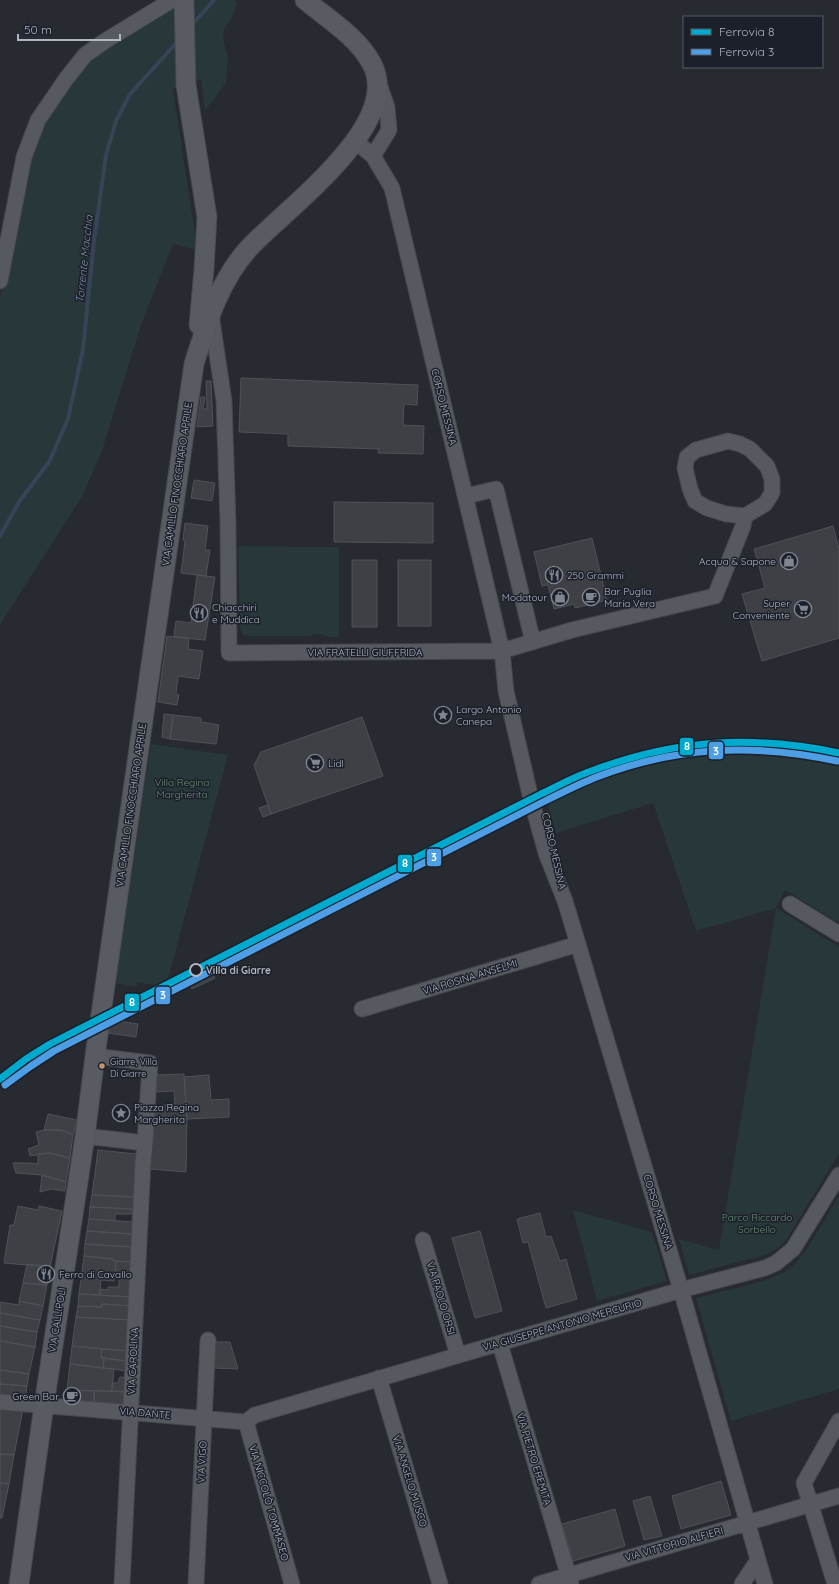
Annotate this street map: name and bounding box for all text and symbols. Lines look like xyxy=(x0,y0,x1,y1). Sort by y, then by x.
scale bar xyxy=(18,16,120,42)
legend xyxy=(683,16,823,68)
text: 50 m xyxy=(24,22,52,37)
text: Ferrovia 8 xyxy=(719,24,775,39)
text: Ferrovia 3 xyxy=(719,44,774,59)
water label: Torrente Macchia xyxy=(72,213,96,304)
street label: CORSO MESSINA xyxy=(428,367,460,447)
street label: VIA CAMILLO FINOCCHIARO APRILE xyxy=(159,401,195,567)
shop icon: Acqua & Sapone xyxy=(779,551,799,571)
place label: Acqua & Sapone xyxy=(699,555,776,568)
restaurant icon: 250 Grammi xyxy=(544,565,564,585)
place label: 250 Grammi xyxy=(567,569,624,582)
place label: Bar Puglia Maria Vera xyxy=(604,585,655,610)
shop icon: Modatour xyxy=(550,587,570,607)
cafe icon: Bar Puglia Maria Vera xyxy=(581,587,601,607)
place label: Modatour xyxy=(502,591,547,604)
place label: Super Conveniente xyxy=(732,597,790,622)
supermarket icon: Super Conveniente xyxy=(793,599,813,619)
place label: Chiacchiri e Muddica xyxy=(212,601,260,626)
restaurant icon: Chiacchiri e Muddica xyxy=(189,603,209,623)
street label: VIA FRATELLI GIUFFRIDA xyxy=(308,646,423,659)
place label: Largo Antonio Canepa xyxy=(456,703,521,728)
place icon: Largo Antonio Canepa xyxy=(433,705,453,725)
street label: VIA CAMILLO FINOCCHIARO APRILE xyxy=(113,722,149,888)
line badge: 8 xyxy=(679,737,694,756)
text: 8 xyxy=(684,739,690,753)
line badge: 3 xyxy=(708,741,724,760)
text: 3 xyxy=(713,744,719,758)
supermarket icon: Lidl xyxy=(305,753,325,773)
place label: Lidl xyxy=(328,757,344,770)
park label: Villa Regina Margherita xyxy=(155,776,209,801)
street label: CORSO MESSINA xyxy=(539,811,569,891)
line badge: 3 xyxy=(426,848,442,867)
text: 3 xyxy=(431,850,437,864)
line badge: 8 xyxy=(397,854,413,873)
text: 8 xyxy=(402,856,408,870)
street label: VIA ROSINA ANSELMI xyxy=(421,956,519,998)
marker: Villa di Giarre xyxy=(189,963,203,977)
place label: Villa di Giarre xyxy=(206,964,271,977)
line badge: 3 xyxy=(155,986,171,1005)
text: 3 xyxy=(160,988,166,1002)
line badge: 8 xyxy=(124,993,140,1012)
text: 8 xyxy=(129,995,135,1009)
place label: Giarre, Villa Di Giarre xyxy=(110,1056,157,1079)
marker: Giarre, Villa Di Giarre xyxy=(97,1061,107,1071)
place label: Piazza Regina Margherita xyxy=(134,1101,199,1126)
place icon: Piazza Regina Margherita xyxy=(111,1103,131,1123)
street label: CORSO MESSINA xyxy=(640,1173,676,1252)
park label: Parco Riccardo Sorbello xyxy=(722,1211,792,1236)
street label: VIA PAOLO ORSI xyxy=(424,1260,458,1336)
restaurant icon: Ferro di Cavallo xyxy=(36,1264,56,1284)
place label: Ferro di Cavallo xyxy=(59,1268,132,1281)
street label: VIA CALLIPOLI xyxy=(45,1286,69,1354)
street label: VIA GIUSEPPE ANTONIO MERCURIO xyxy=(481,1296,643,1354)
street label: VIA CAROLINA xyxy=(125,1327,141,1395)
cafe icon: Green Bar xyxy=(62,1386,82,1406)
place label: Green Bar xyxy=(12,1390,59,1403)
street label: VIA DANTE xyxy=(119,1404,171,1422)
street label: VIA PIETRO EREMITA xyxy=(514,1411,554,1507)
street label: VIA ANGELO MUSCO xyxy=(390,1433,430,1529)
street label: VIA VIGO xyxy=(194,1440,210,1483)
street label: VIA NICCOLÒ TOMMASEO xyxy=(246,1444,292,1563)
street label: VIA VITTORIO ALFIERI xyxy=(623,1524,725,1564)

